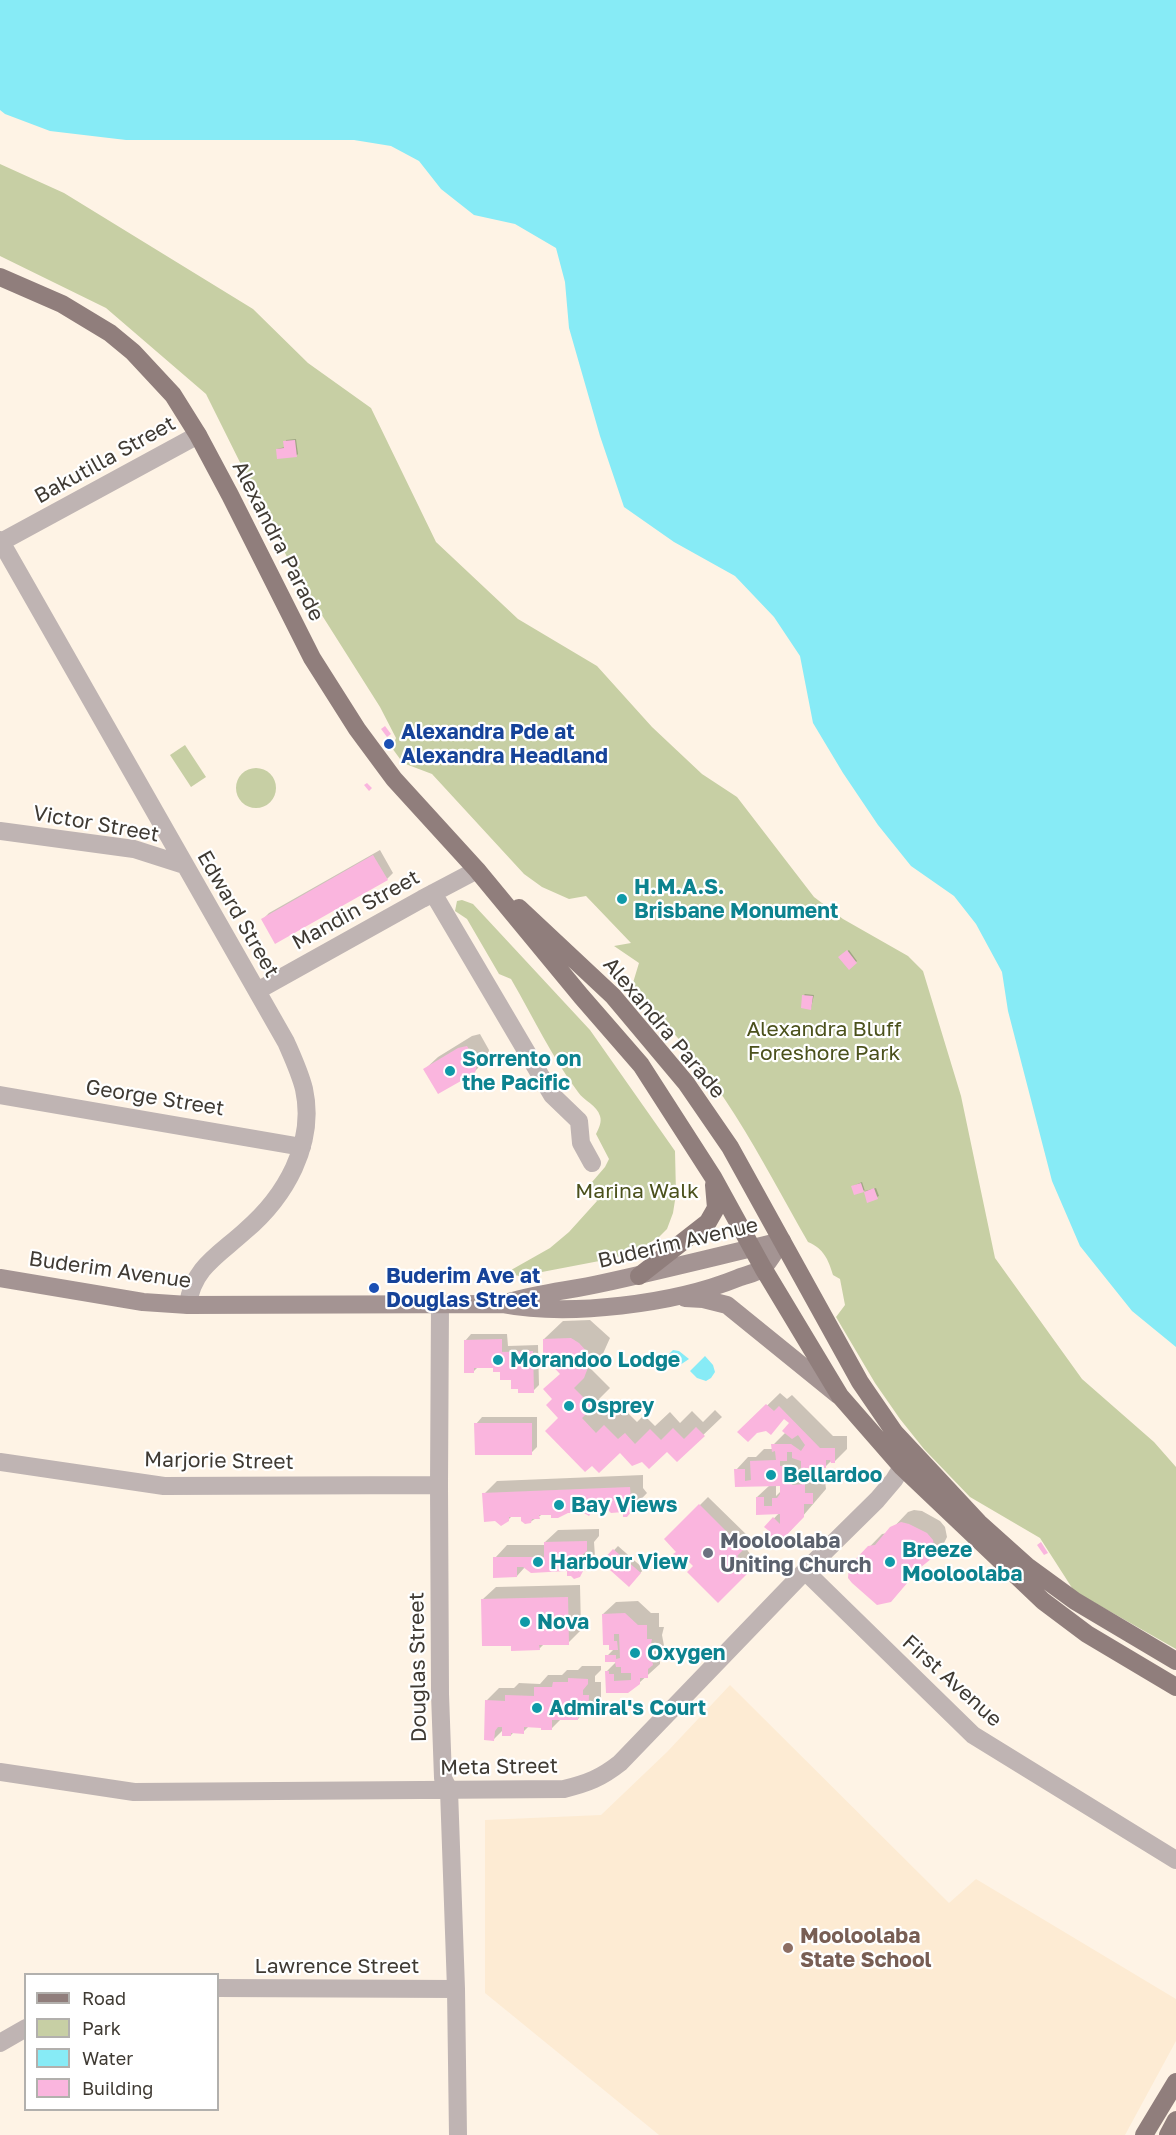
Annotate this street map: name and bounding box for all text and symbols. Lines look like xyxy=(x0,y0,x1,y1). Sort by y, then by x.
street label: Bakutilla Street xyxy=(30,411,180,509)
street label: Alexandra Parade xyxy=(227,457,329,625)
place label: Alexandra Pde at Alexandra Headland xyxy=(401,719,608,769)
marker: Alexandra Pde at Alexandra Headland xyxy=(382,737,396,751)
street label: Victor Street xyxy=(31,801,161,847)
street label: Edward Street xyxy=(192,846,284,982)
street label: Mandin Street xyxy=(288,865,424,955)
place label: H.M.A.S. Brisbane Monument xyxy=(634,874,838,924)
marker: H.M.A.S. Brisbane Monument xyxy=(615,892,629,906)
street label: Alexandra Parade xyxy=(598,952,730,1104)
park label: Alexandra Bluff Foreshore Park xyxy=(746,1016,902,1066)
place label: Sorrento on the Pacific xyxy=(462,1046,581,1096)
marker: Sorrento on the Pacific xyxy=(443,1064,457,1078)
street label: George Street xyxy=(84,1075,226,1121)
park label: Marina Walk xyxy=(575,1178,699,1204)
street label: Buderim Avenue xyxy=(595,1212,761,1274)
street label: Buderim Avenue xyxy=(27,1246,193,1294)
place label: Buderim Ave at Douglas Street xyxy=(386,1263,540,1313)
marker: Buderim Ave at Douglas Street xyxy=(367,1281,381,1295)
place label: Morandoo Lodge xyxy=(510,1347,680,1373)
marker: Morandoo Lodge xyxy=(491,1353,505,1367)
place label: Osprey xyxy=(581,1393,654,1419)
marker: Osprey xyxy=(562,1399,576,1413)
street label: Marjorie Street xyxy=(144,1447,294,1475)
place label: Bellardoo xyxy=(783,1462,882,1488)
marker: Bellardoo xyxy=(764,1468,778,1482)
place label: Bay Views xyxy=(571,1492,678,1518)
marker: Bay Views xyxy=(552,1498,566,1512)
place label: Mooloolaba Uniting Church xyxy=(720,1528,872,1578)
place label: Breeze Mooloolaba xyxy=(902,1537,1022,1587)
marker: Mooloolaba Uniting Church xyxy=(701,1546,715,1560)
place label: Harbour View xyxy=(550,1549,688,1575)
marker: Harbour View xyxy=(531,1555,545,1569)
marker: Breeze Mooloolaba xyxy=(883,1555,897,1569)
street label: Douglas Street xyxy=(404,1592,432,1742)
place label: Nova xyxy=(537,1609,589,1635)
marker: Nova xyxy=(518,1615,532,1629)
street label: First Avenue xyxy=(897,1630,1007,1732)
place label: Oxygen xyxy=(647,1640,726,1666)
marker: Oxygen xyxy=(628,1646,642,1660)
place label: Admiral's Court xyxy=(549,1695,706,1721)
marker: Admiral's Court xyxy=(530,1701,544,1715)
street label: Meta Street xyxy=(440,1753,558,1781)
place label: Mooloolaba State School xyxy=(800,1923,932,1973)
marker: Mooloolaba State School xyxy=(781,1941,795,1955)
street label: Lawrence Street xyxy=(255,1953,419,1979)
legend xyxy=(24,1973,219,2111)
text: Road xyxy=(82,1987,126,2009)
text: Park xyxy=(82,2017,121,2039)
text: Water xyxy=(82,2047,133,2069)
text: Building xyxy=(82,2077,153,2099)

